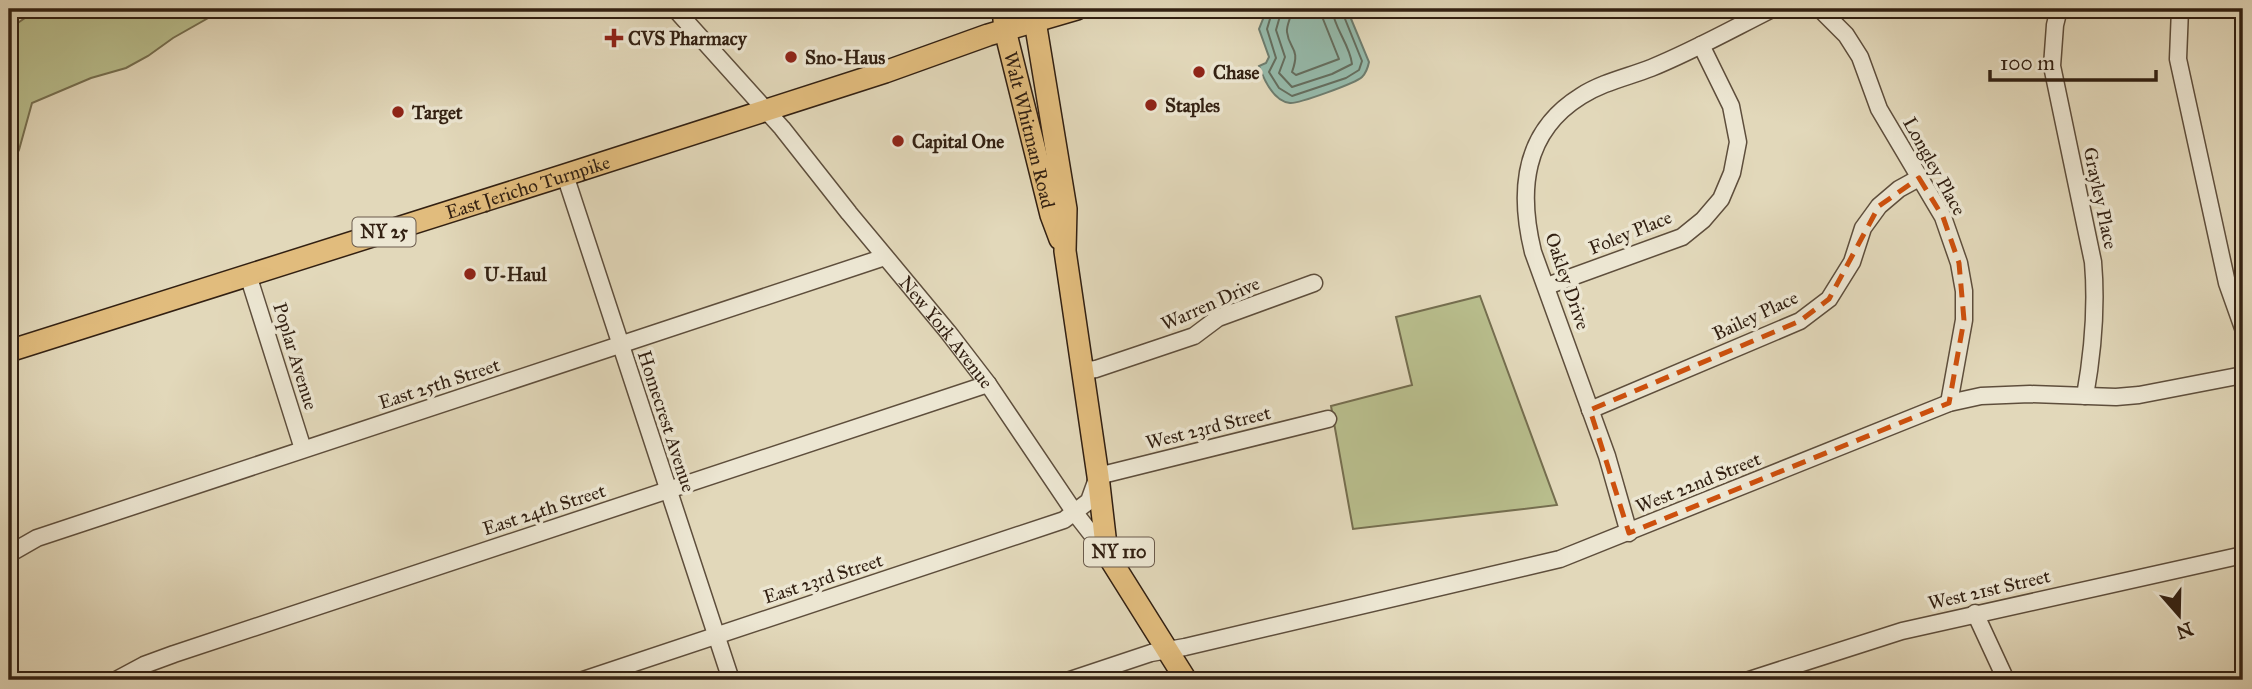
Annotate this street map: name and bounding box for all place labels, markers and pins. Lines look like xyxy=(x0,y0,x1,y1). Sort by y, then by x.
place label: CVS Pharmacy xyxy=(628,27,748,51)
marker: CVS Pharmacy xyxy=(606,30,622,46)
place label: Sno-Haus xyxy=(805,46,885,69)
marker: Sno-Haus xyxy=(783,49,799,65)
place label: Chase xyxy=(1213,61,1259,84)
marker: Chase xyxy=(1191,64,1207,80)
place label: Staples xyxy=(1165,94,1220,118)
marker: Staples xyxy=(1143,97,1159,113)
place label: Target xyxy=(411,101,463,125)
marker: Target xyxy=(390,104,406,120)
place label: Capital One xyxy=(912,130,1004,154)
marker: Capital One xyxy=(890,133,906,149)
place label: U-Haul xyxy=(484,263,547,286)
marker: U-Haul xyxy=(462,266,478,282)

